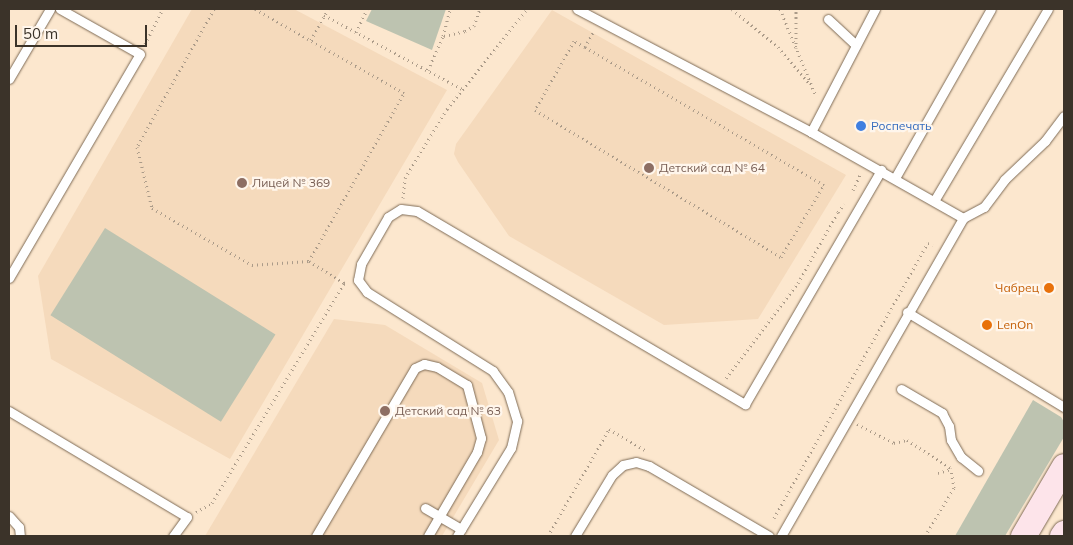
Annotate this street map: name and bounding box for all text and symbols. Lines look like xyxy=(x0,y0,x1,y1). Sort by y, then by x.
scale bar xyxy=(18,15,150,47)
text: 50 m xyxy=(23,24,58,43)
place label: Роспечать xyxy=(871,119,932,133)
marker: Роспечать xyxy=(855,120,867,132)
place label: Детский сад № 64 xyxy=(659,161,765,175)
marker: Детский сад № 64 xyxy=(643,162,655,174)
place label: Лицей № 369 xyxy=(252,176,330,190)
marker: Лицей № 369 xyxy=(236,177,248,189)
place label: Чабрец xyxy=(995,281,1039,295)
marker: Чабрец xyxy=(1043,282,1055,294)
place label: LenOn xyxy=(997,318,1033,332)
marker: LenOn xyxy=(981,319,993,331)
place label: Детский сад № 63 xyxy=(395,404,501,418)
marker: Детский сад № 63 xyxy=(379,405,391,417)

